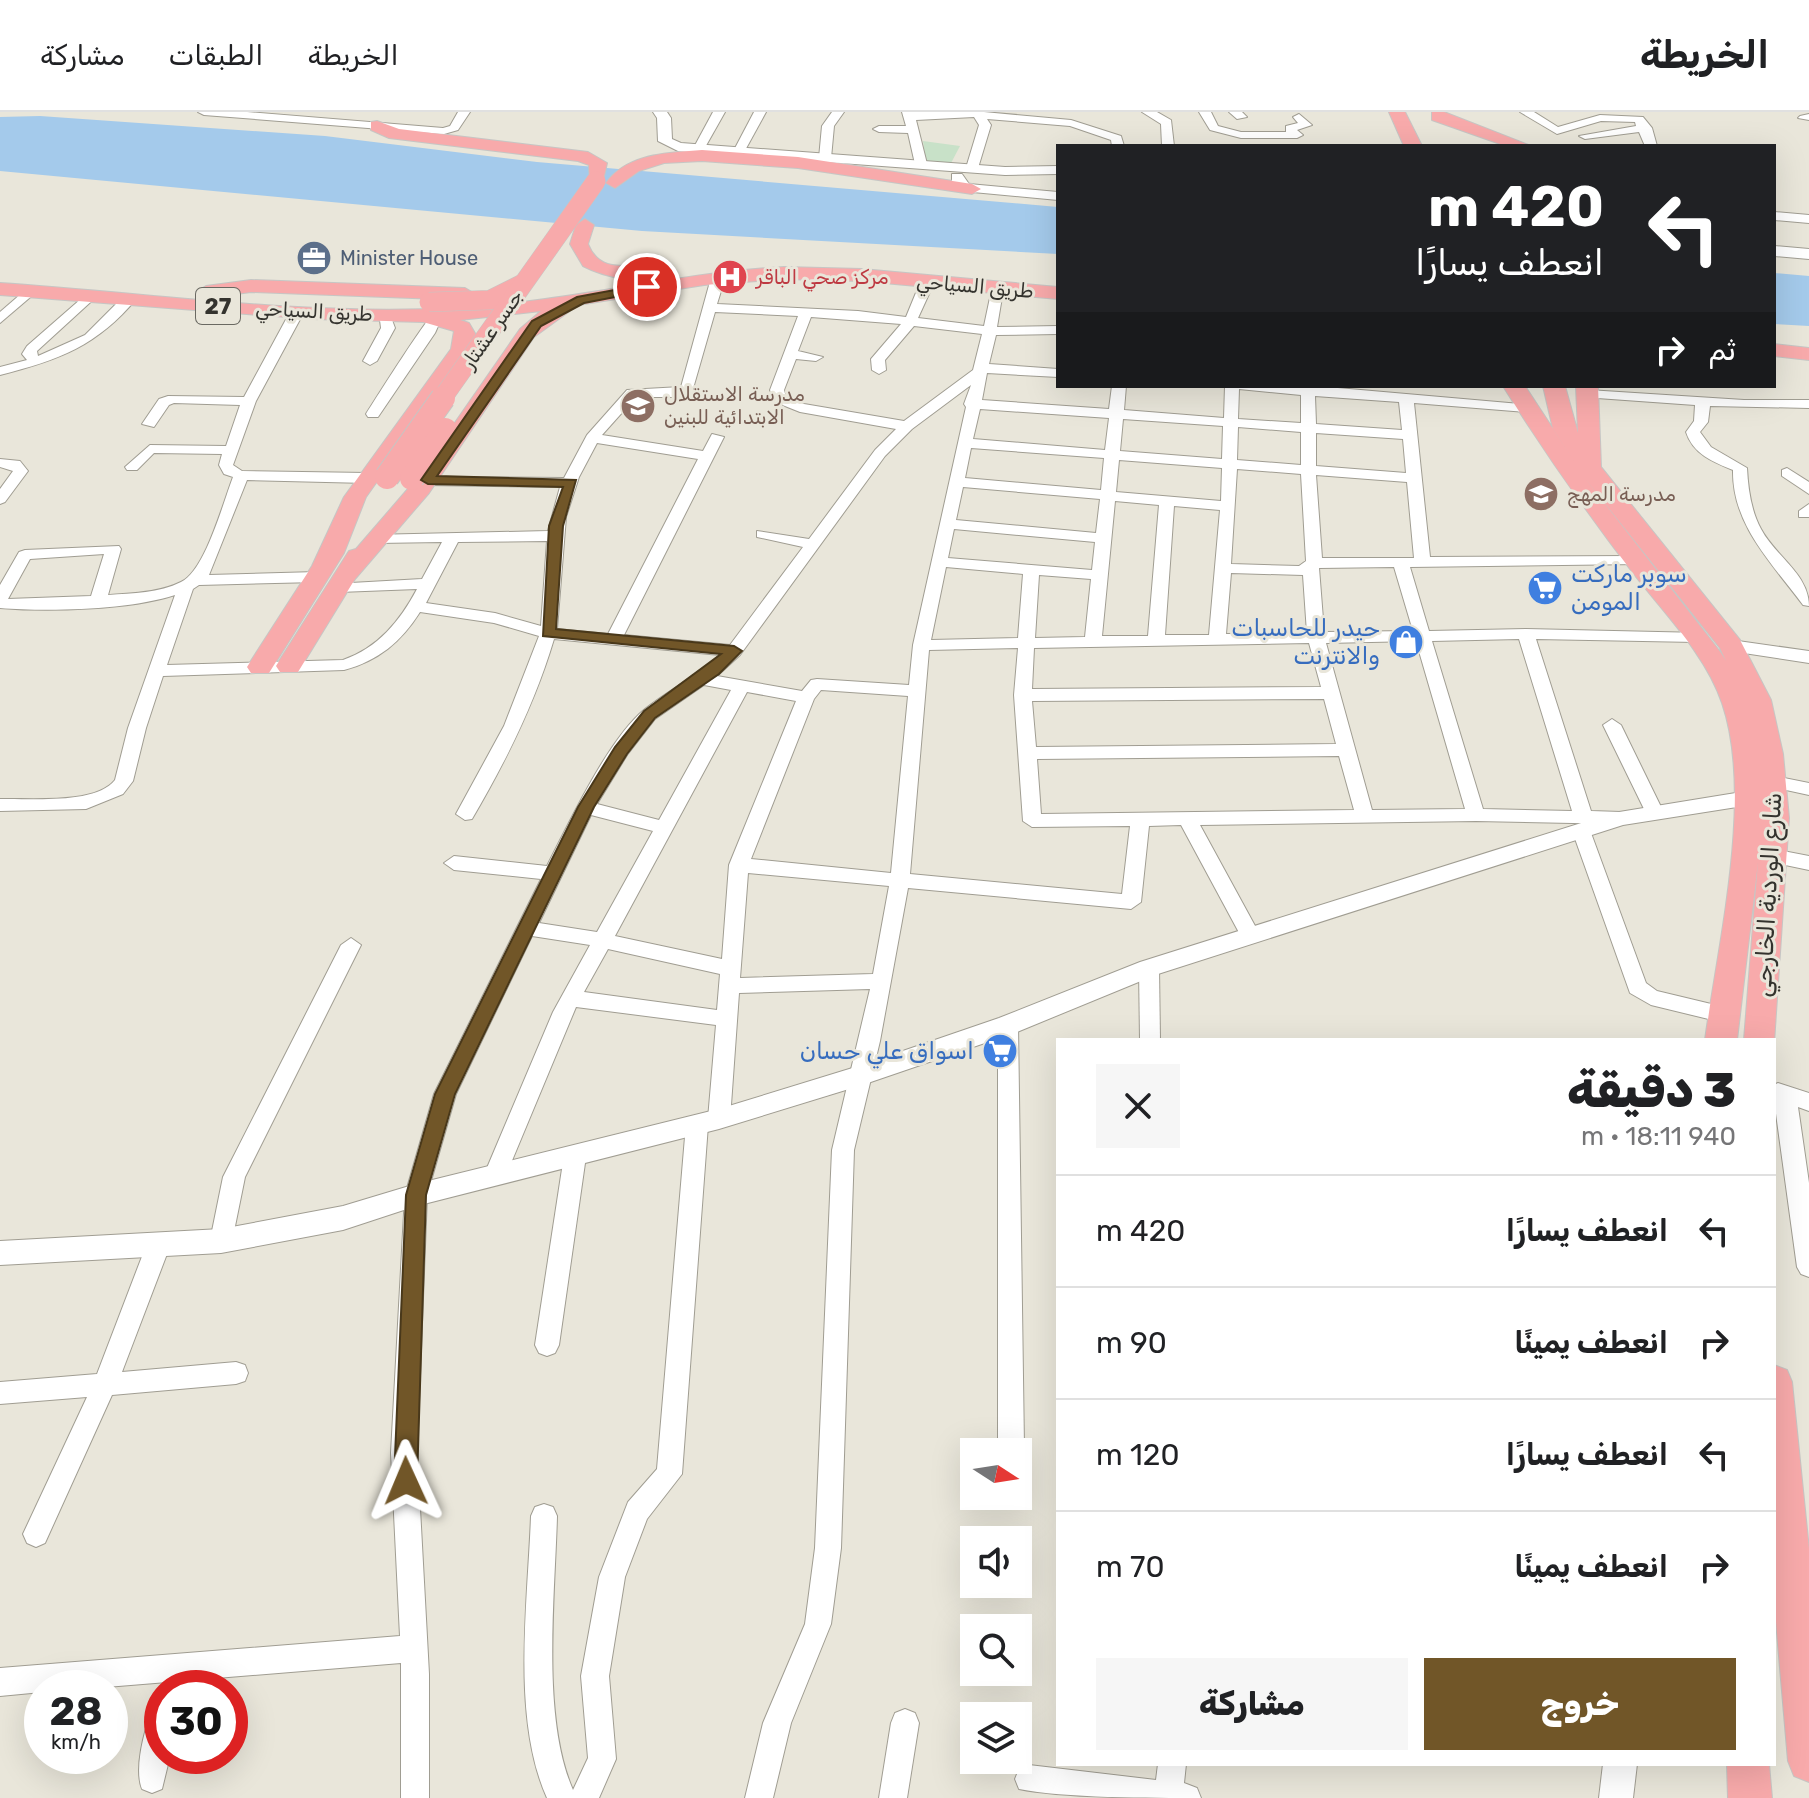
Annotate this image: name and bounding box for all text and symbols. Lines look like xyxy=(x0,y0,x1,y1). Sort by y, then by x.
text: الخريطة xyxy=(1640,32,1769,78)
text: مشاركة xyxy=(40,39,124,72)
text: الطبقات xyxy=(168,39,263,72)
text: الخريطة xyxy=(307,39,399,72)
text: 420 m xyxy=(1428,174,1604,240)
icon: left xyxy=(1632,176,1736,280)
office icon: Minister House xyxy=(295,239,333,277)
text: انعطف يسارًا xyxy=(1415,241,1604,284)
place label: Minister House xyxy=(340,246,478,270)
pin xyxy=(613,253,681,321)
hospital icon: مركز صحي الباقر xyxy=(711,258,749,296)
icon: arrive xyxy=(625,265,669,309)
place label: مركز صحي الباقر xyxy=(755,265,889,292)
street label: طريق السياحي xyxy=(915,269,1035,306)
street label: جسر عشتار xyxy=(455,285,528,374)
road number: 27 xyxy=(196,288,240,324)
street label: طريق السياحي xyxy=(254,296,373,329)
icon: right xyxy=(1648,328,1692,372)
text: ثم xyxy=(1708,332,1736,368)
place label: مدرسة الاستقلال الابتدائية للبنين xyxy=(664,382,805,429)
school or university icon: مدرسة الاستقلال الابتدائية للبنين xyxy=(619,387,657,425)
school or university icon: مدرسة المهج xyxy=(1522,475,1560,513)
place label: مدرسة المهج xyxy=(1567,482,1676,508)
place label: سوبر ماركت المومن xyxy=(1571,560,1687,616)
supermarket icon: سوبر ماركت المومن xyxy=(1526,569,1564,607)
place label: حيدر للحاسبات والانترنت xyxy=(1231,614,1380,670)
shop icon: حيدر للحاسبات والانترنت xyxy=(1387,623,1425,661)
street label: شارع الوردية الخارجي xyxy=(1749,792,1791,998)
supermarket icon: اسواق علي حسان xyxy=(981,1032,1019,1070)
place label: اسواق علي حسان xyxy=(800,1037,974,1069)
text: 3 دقيقة xyxy=(1567,1062,1736,1119)
button: close xyxy=(1096,1064,1180,1148)
text: 940 m · 18:11 xyxy=(1581,1121,1736,1152)
icon: left xyxy=(1692,1209,1736,1253)
text: 420 m xyxy=(1096,1213,1185,1249)
text: انعطف يسارًا xyxy=(1506,1213,1668,1249)
icon: right xyxy=(1692,1321,1736,1365)
text: 90 m xyxy=(1096,1325,1167,1361)
text: انعطف يمينًا xyxy=(1514,1325,1668,1361)
icon: left xyxy=(1692,1433,1736,1477)
text: 120 m xyxy=(1096,1437,1180,1473)
text: انعطف يسارًا xyxy=(1506,1437,1668,1473)
north arrow xyxy=(960,1438,1032,1510)
map controls xyxy=(960,1438,1032,1774)
position arrow xyxy=(364,1439,448,1523)
button: sound xyxy=(960,1526,1032,1598)
icon: right xyxy=(1692,1545,1736,1589)
text: 70 m xyxy=(1096,1549,1164,1585)
text: انعطف يمينًا xyxy=(1514,1549,1668,1585)
button: search xyxy=(960,1614,1032,1686)
button: مشاركة xyxy=(1096,1658,1408,1750)
button: خروج xyxy=(1424,1658,1736,1750)
speed limit sign: 30 xyxy=(144,1670,248,1774)
text: 28 xyxy=(49,1688,103,1735)
button: layers xyxy=(960,1702,1032,1774)
text: km/h xyxy=(51,1730,101,1754)

